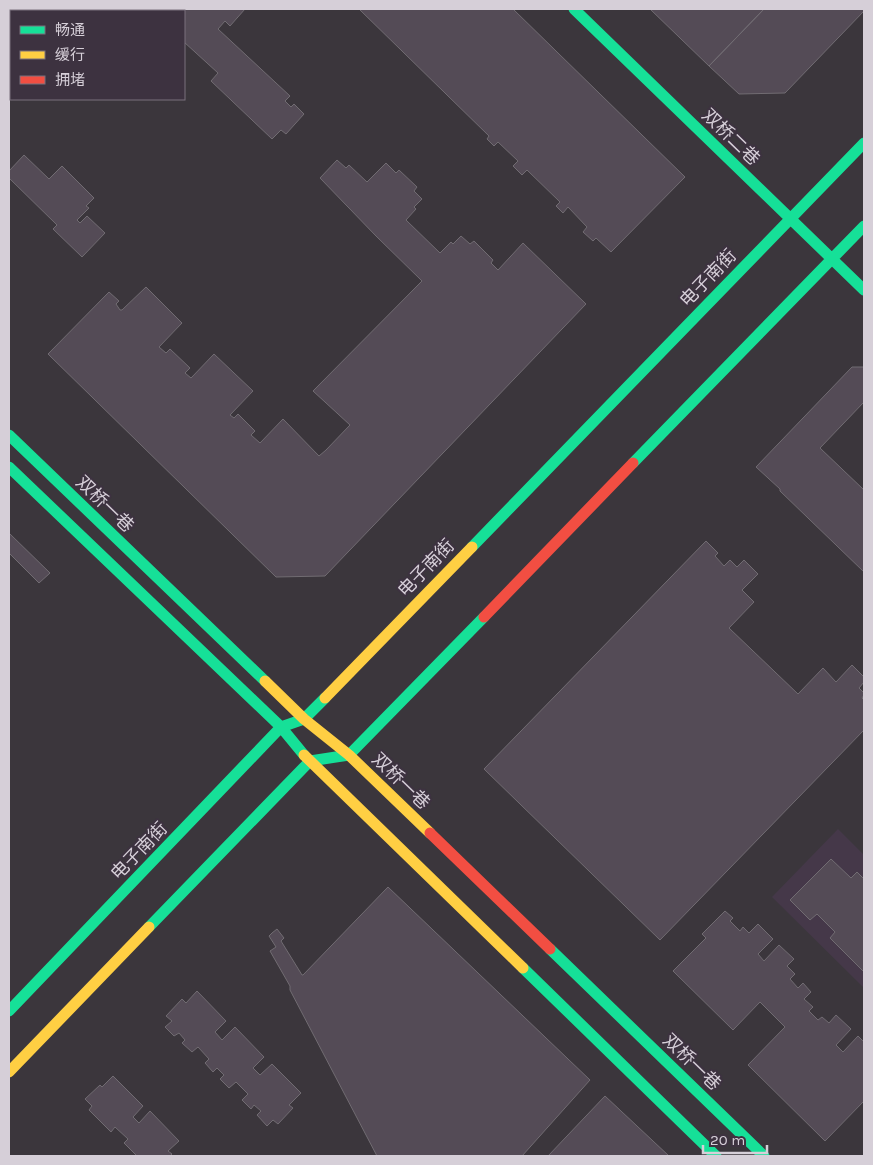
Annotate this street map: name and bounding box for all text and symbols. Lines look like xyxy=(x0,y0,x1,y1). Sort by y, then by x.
legend xyxy=(10,10,185,100)
text: 畅通 xyxy=(55,21,85,39)
text: 缓行 xyxy=(55,46,85,64)
text: 拥堵 xyxy=(55,71,85,89)
street label: 双桥二巷 xyxy=(697,104,765,170)
street label: 电子南街 xyxy=(675,244,741,312)
street label: 双桥一巷 xyxy=(71,471,139,537)
street label: 电子南街 xyxy=(393,534,459,602)
street label: 双桥一巷 xyxy=(367,748,435,814)
street label: 电子南街 xyxy=(106,817,172,885)
street label: 双桥一巷 xyxy=(658,1029,726,1095)
scale bar xyxy=(703,1122,767,1154)
text: 20 m xyxy=(710,1131,745,1149)

